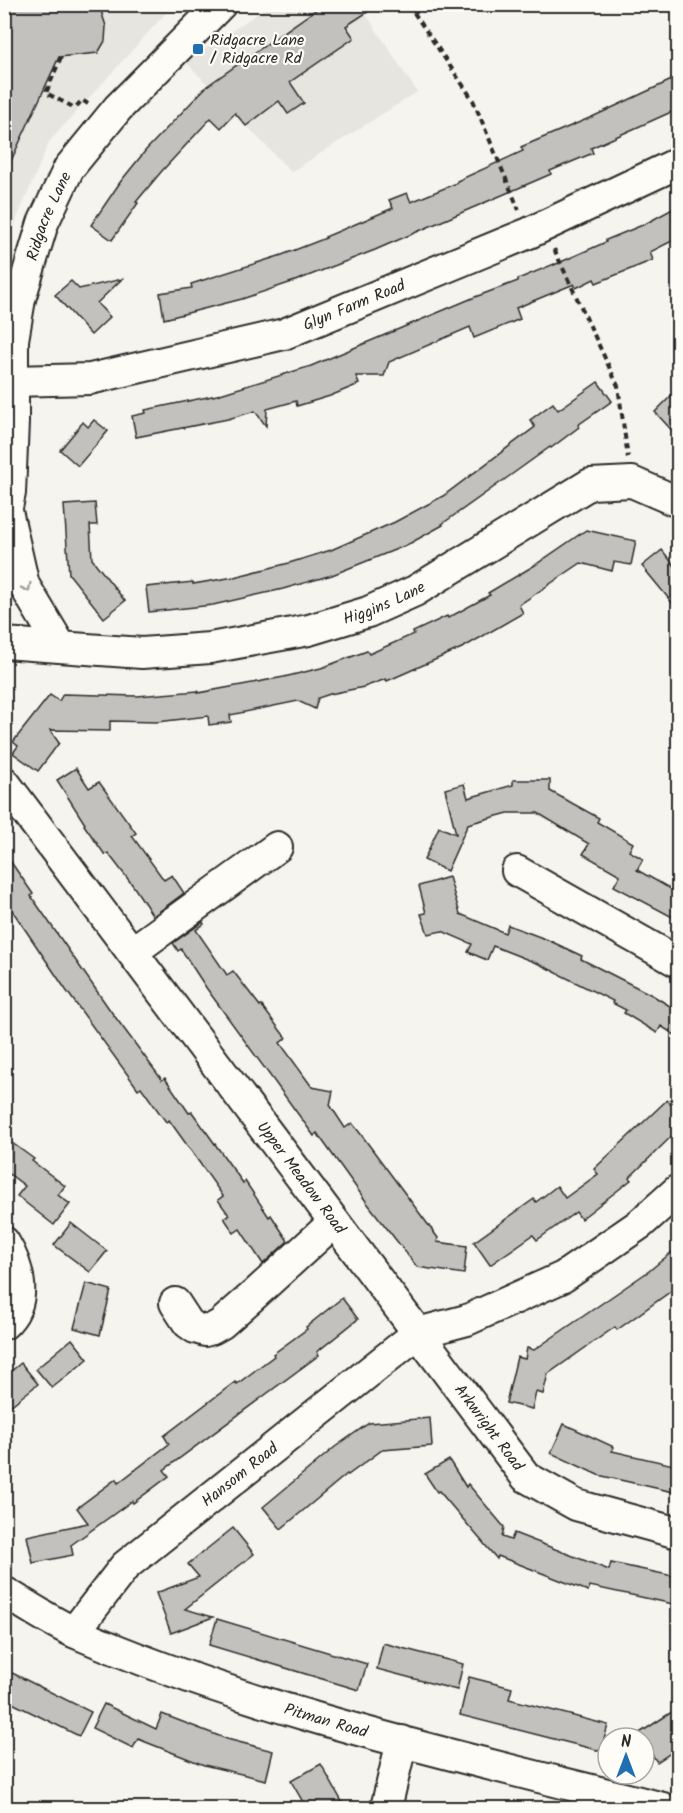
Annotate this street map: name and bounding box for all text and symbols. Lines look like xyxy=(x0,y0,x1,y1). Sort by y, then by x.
place label: Ridgacre Lane / Ridgacre Rd xyxy=(210,28,304,71)
marker: Ridgacre Lane / Ridgacre Rd xyxy=(191,42,205,56)
street label: Ridgacre Lane xyxy=(20,167,78,264)
street label: Glyn Farm Road xyxy=(299,272,410,337)
street label: Higgins Lane xyxy=(340,575,430,631)
one-way arrow xyxy=(19,581,31,592)
street label: Upper Meadow Road xyxy=(251,1116,353,1240)
street label: Arkwright Road xyxy=(448,1379,531,1477)
street label: Hansom Road xyxy=(196,1436,284,1513)
street label: Pitman Road xyxy=(281,1697,372,1745)
north arrow xyxy=(596,1726,656,1786)
text: N xyxy=(621,1730,631,1755)

